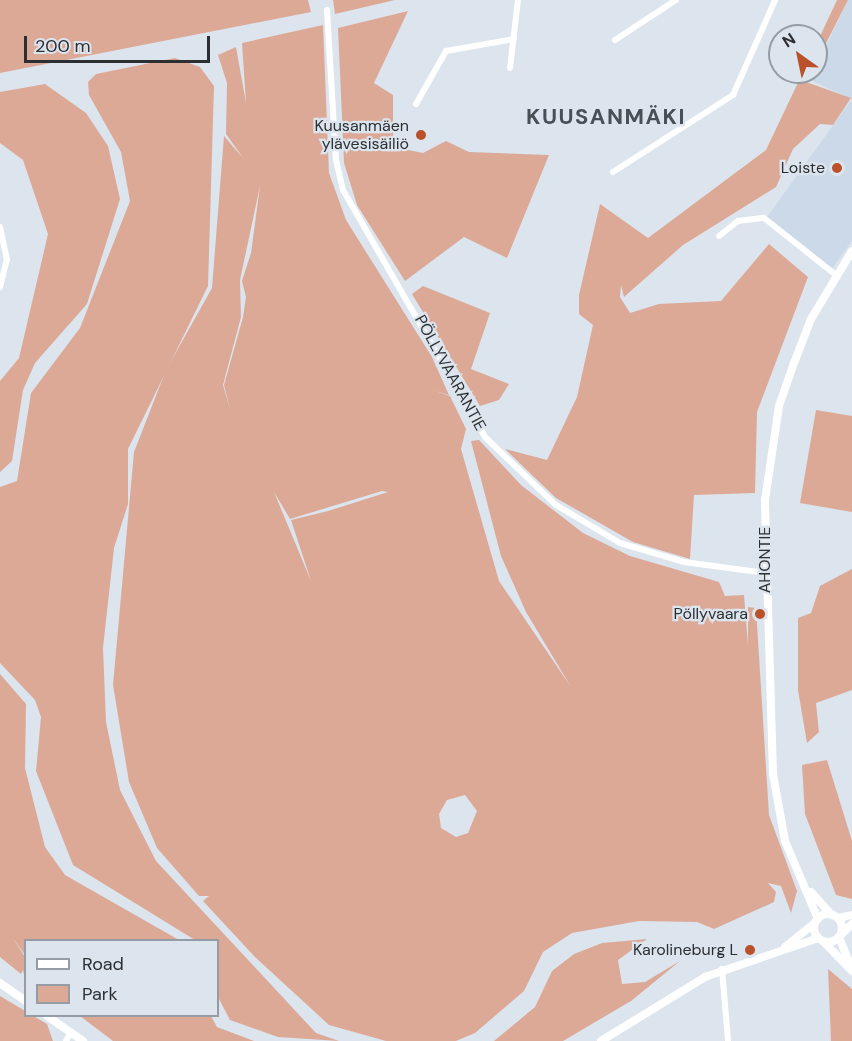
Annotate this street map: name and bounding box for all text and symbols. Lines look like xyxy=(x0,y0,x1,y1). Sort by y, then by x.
scale bar xyxy=(27,24,213,62)
north arrow xyxy=(768,24,828,84)
text: N xyxy=(778,28,800,52)
text: 200 m xyxy=(35,34,91,58)
district label: KUUSANMÄKI xyxy=(526,104,686,130)
place label: Kuusanmäen ylävesisäiliö xyxy=(314,116,409,154)
marker: Kuusanmäen ylävesisäiliö xyxy=(414,128,428,142)
place label: Loiste xyxy=(781,158,825,178)
marker: Loiste xyxy=(830,161,844,175)
street label: PÖLLYVAARANTIE xyxy=(410,312,490,434)
street label: AHONTIE xyxy=(755,527,775,593)
place label: Pöllyvaara xyxy=(674,604,748,624)
marker: Pöllyvaara xyxy=(753,607,767,621)
legend xyxy=(24,939,219,1017)
place label: Karolineburg L xyxy=(633,940,738,960)
marker: Karolineburg L xyxy=(743,943,757,957)
text: Road xyxy=(82,952,124,976)
text: Park xyxy=(82,982,118,1006)

